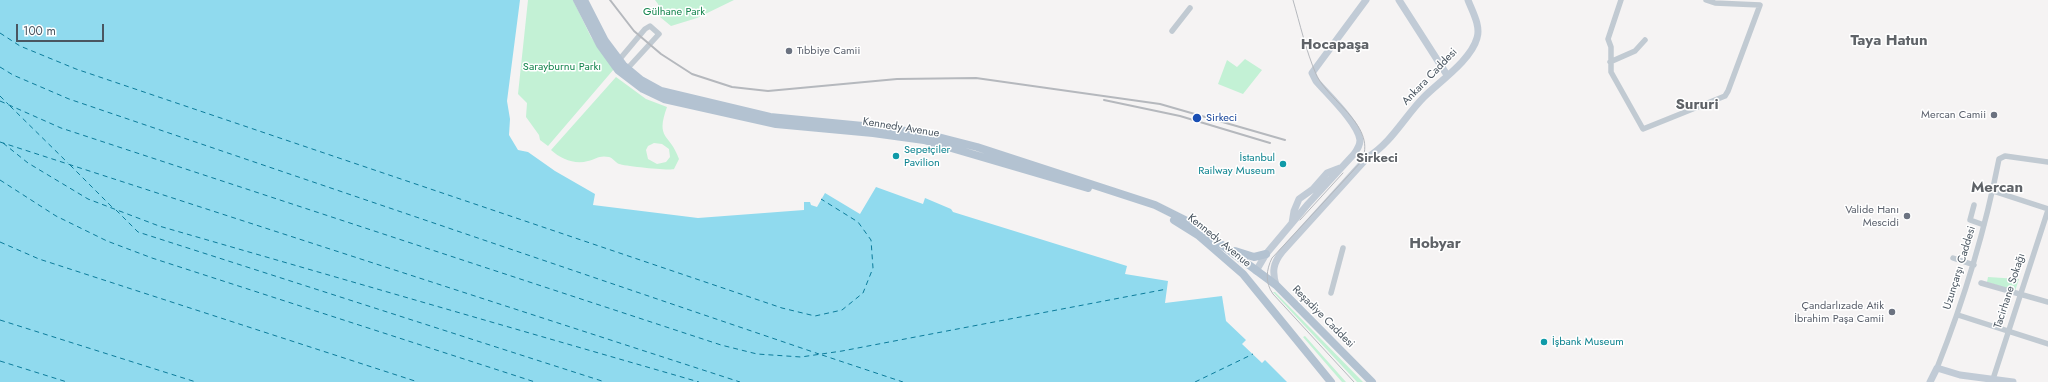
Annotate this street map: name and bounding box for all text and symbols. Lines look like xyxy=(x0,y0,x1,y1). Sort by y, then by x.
park label: Gülhane Park xyxy=(643,5,705,19)
scale bar xyxy=(18,16,106,42)
text: 100 m xyxy=(23,22,56,40)
district label: Taya Hatun xyxy=(1850,32,1928,50)
district label: Hocapaşa xyxy=(1301,36,1369,54)
place label: Tıbbiye Camii xyxy=(797,44,860,58)
marker: Tıbbiye Camii xyxy=(784,46,794,56)
street label: Ankara Caddesi xyxy=(1400,46,1460,108)
park label: Sarayburnu Parkı xyxy=(523,60,601,74)
district label: Sururi xyxy=(1675,96,1719,114)
place label: Mercan Camii xyxy=(1921,108,1986,122)
marker: Mercan Camii xyxy=(1989,110,1999,120)
place label: Sirkeci xyxy=(1206,111,1237,125)
marker: Sirkeci xyxy=(1191,112,1203,124)
street label: Kennedy Avenue xyxy=(862,115,940,141)
place label: Sepetçiler Pavilion xyxy=(904,143,950,169)
marker: Sepetçiler Pavilion xyxy=(891,151,901,161)
place label: İstanbul Railway Museum xyxy=(1198,151,1275,177)
district label: Sirkeci xyxy=(1356,151,1398,167)
marker: İstanbul Railway Museum xyxy=(1278,159,1288,169)
district label: Mercan xyxy=(1971,179,2023,197)
place label: Valide Hanı Mescidi xyxy=(1845,203,1899,229)
marker: Valide Hanı Mescidi xyxy=(1902,211,1912,221)
street label: Kennedy Avenue xyxy=(1185,212,1253,270)
street label: Uzunçarşı Caddesi xyxy=(1941,225,1979,311)
district label: Hobyar xyxy=(1409,235,1461,253)
street label: Tacirhane Sokağı xyxy=(1992,252,2028,330)
street label: Reşadiye Caddesi xyxy=(1289,283,1357,351)
place label: Çandarlızade Atik İbrahim Paşa Camii xyxy=(1794,299,1884,325)
marker: Çandarlızade Atik İbrahim Paşa Camii xyxy=(1887,307,1897,317)
place label: İşbank Museum xyxy=(1552,335,1624,349)
marker: İşbank Museum xyxy=(1539,337,1549,347)

